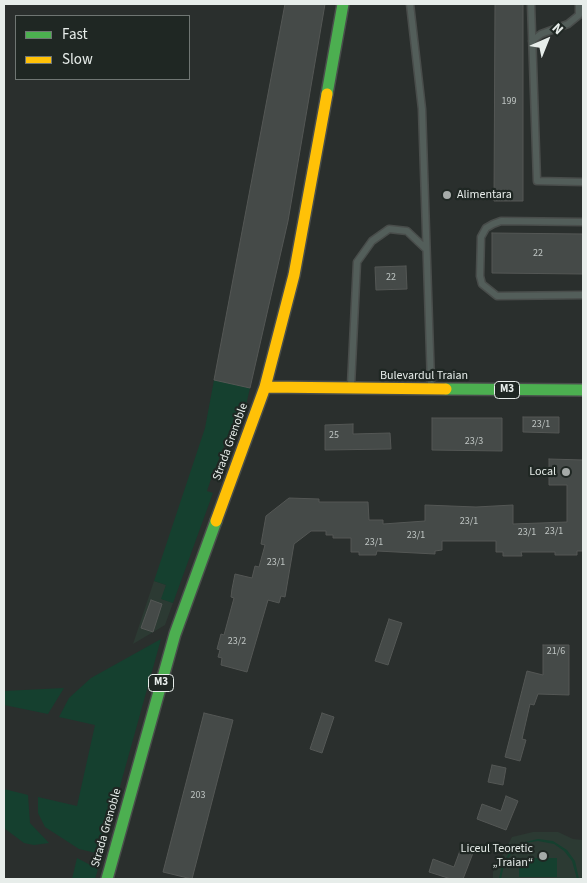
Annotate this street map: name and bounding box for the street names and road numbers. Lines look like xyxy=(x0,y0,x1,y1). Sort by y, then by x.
street label: Bulevardul Traian xyxy=(380,369,468,383)
road number: M3 xyxy=(494,382,520,398)
street label: Strada Grenoble xyxy=(210,401,252,483)
road number: M3 xyxy=(148,674,174,691)
street label: Strada Grenoble xyxy=(89,787,125,869)

